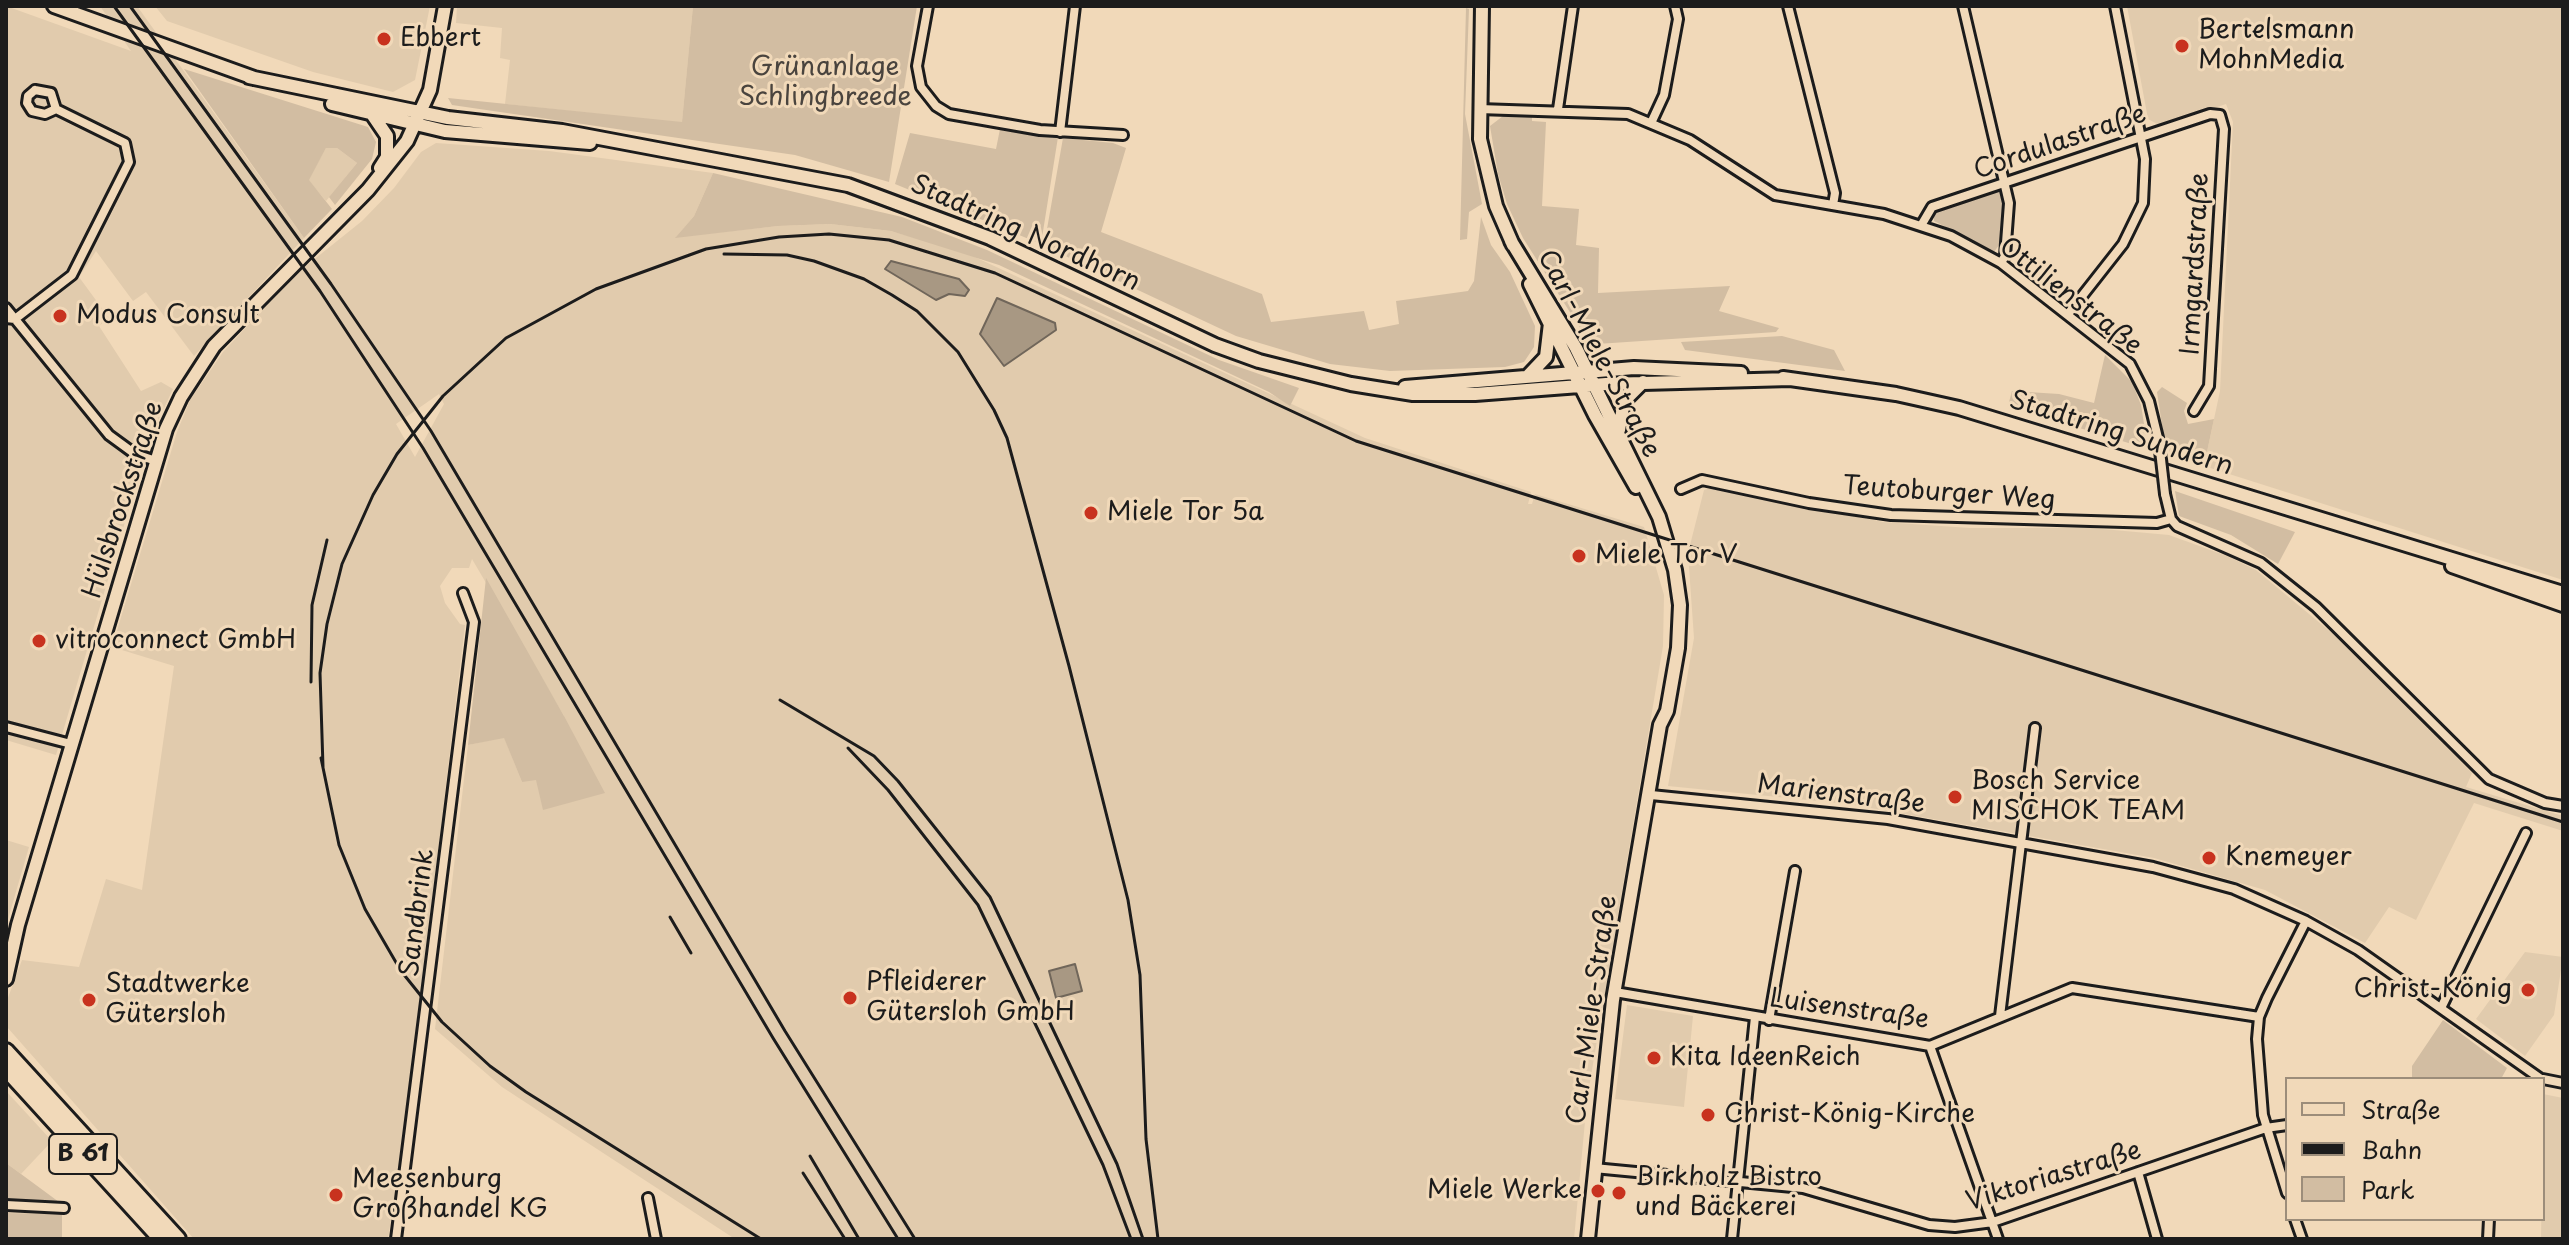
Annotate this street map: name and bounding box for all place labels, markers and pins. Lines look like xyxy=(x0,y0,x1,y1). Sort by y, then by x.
place label: Bertelsmann MohnMedia xyxy=(2198,15,2355,76)
place label: Ebbert xyxy=(400,23,481,55)
marker: Ebbert xyxy=(375,30,393,48)
marker: Bertelsmann MohnMedia xyxy=(2173,37,2191,55)
place label: Modus Consult xyxy=(76,300,260,332)
marker: Modus Consult xyxy=(51,307,69,325)
place label: Miele Tor 5a xyxy=(1107,497,1264,529)
marker: Miele Tor 5a xyxy=(1082,504,1100,522)
place label: Miele Tor V xyxy=(1595,540,1738,572)
marker: Miele Tor V xyxy=(1570,547,1588,565)
place label: vitroconnect GmbH xyxy=(55,625,296,657)
marker: vitroconnect GmbH xyxy=(30,632,48,650)
place label: Bosch Service MISCHOK TEAM xyxy=(1971,766,2185,828)
marker: Bosch Service MISCHOK TEAM xyxy=(1946,788,1964,806)
place label: Knemeyer xyxy=(2225,842,2352,874)
marker: Knemeyer xyxy=(2200,849,2218,867)
place label: Pfleiderer Gütersloh GmbH xyxy=(866,967,1075,1028)
place label: Stadtwerke Gütersloh xyxy=(105,969,250,1030)
place label: Christ-König xyxy=(2354,974,2512,1006)
marker: Christ-König xyxy=(2519,981,2537,999)
marker: Pfleiderer Gütersloh GmbH xyxy=(841,989,859,1007)
marker: Stadtwerke Gütersloh xyxy=(80,991,98,1009)
place label: Kita IdeenReich xyxy=(1670,1042,1861,1074)
marker: Kita IdeenReich xyxy=(1645,1049,1663,1067)
place label: Christ-König-Kirche xyxy=(1724,1099,1975,1131)
marker: Christ-König-Kirche xyxy=(1699,1106,1717,1124)
place label: Birkholz Bistro und Bäckerei xyxy=(1635,1162,1822,1224)
place label: Meesenburg Großhandel KG xyxy=(352,1164,548,1226)
place label: Miele Werke xyxy=(1427,1175,1582,1207)
marker: Miele Werke xyxy=(1589,1182,1607,1200)
marker: Birkholz Bistro und Bäckerei xyxy=(1610,1184,1628,1202)
marker: Meesenburg Großhandel KG xyxy=(327,1186,345,1204)

